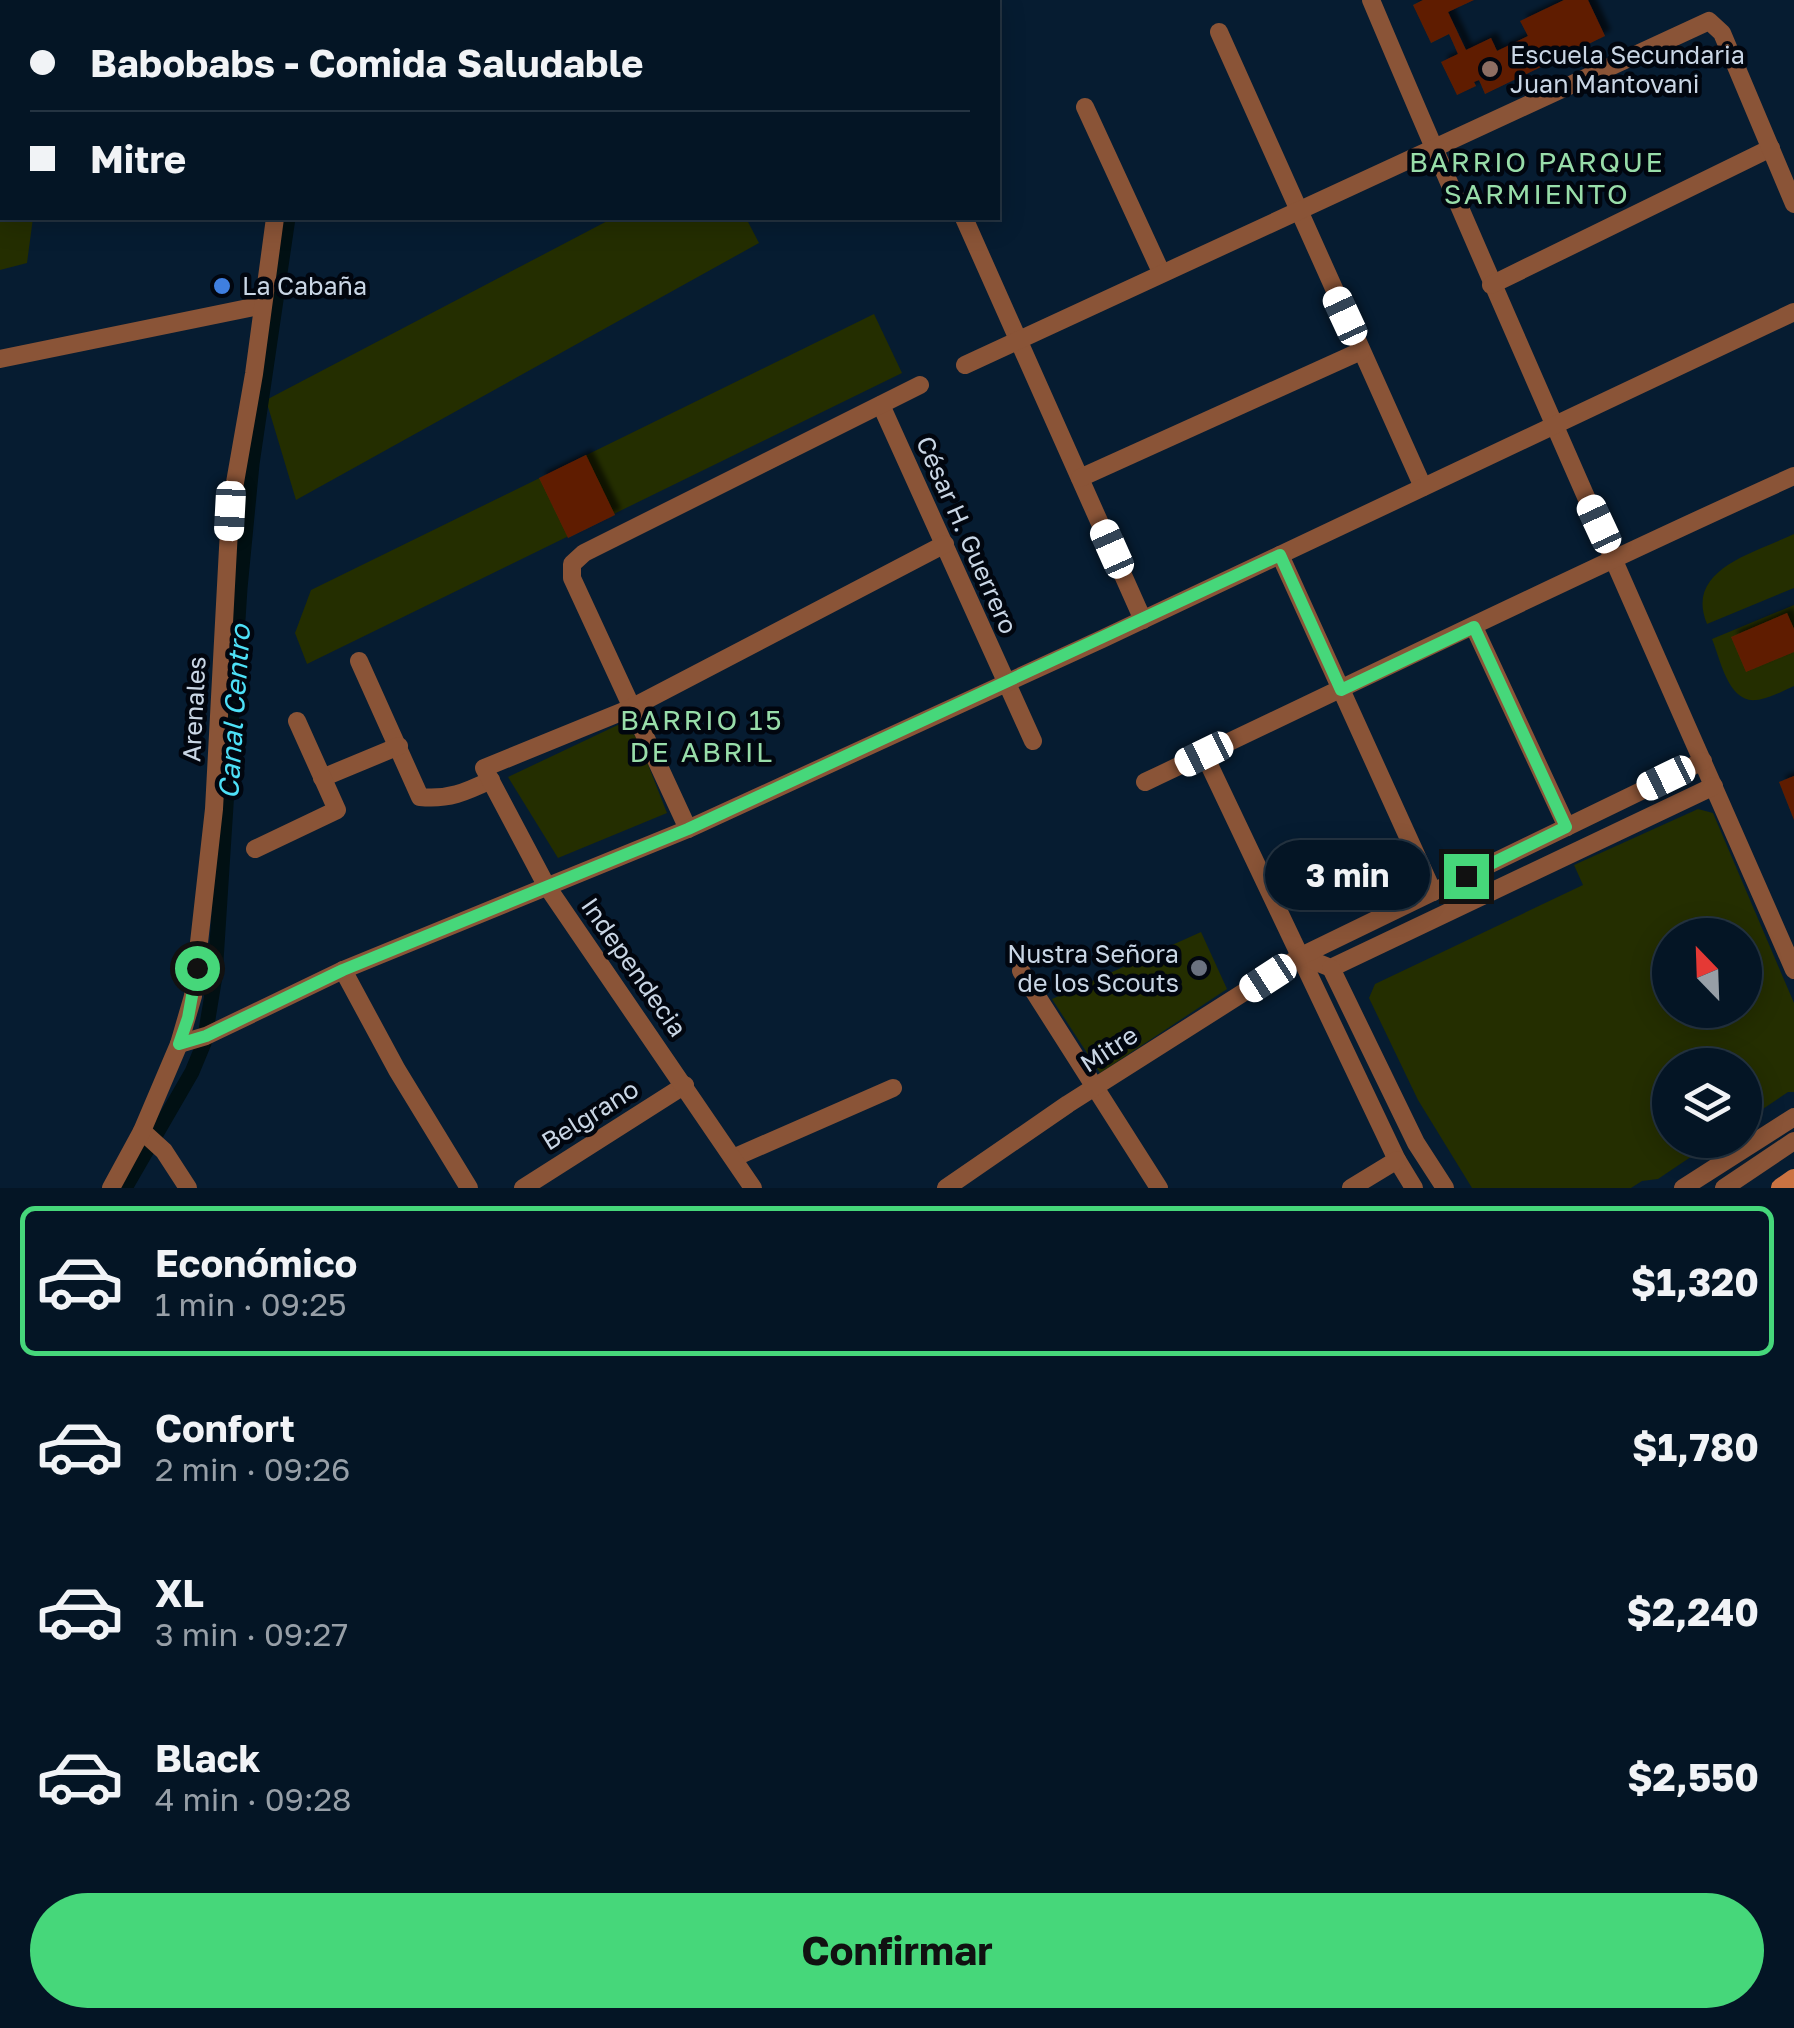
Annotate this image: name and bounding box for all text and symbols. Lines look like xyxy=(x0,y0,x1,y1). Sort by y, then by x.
place label: Escuela Secundaria Juan Mantovani xyxy=(1510,39,1745,99)
text: Babobabs - Comida Saludable xyxy=(90,40,643,85)
marker: Escuela Secundaria Juan Mantovani xyxy=(1479,58,1501,80)
text: Mitre xyxy=(90,136,186,181)
district label: BARRIO PARQUE SARMIENTO xyxy=(1409,145,1665,210)
place label: La Cabaña xyxy=(242,270,367,301)
marker: La Cabaña xyxy=(211,275,233,297)
car xyxy=(1319,282,1371,350)
street label: César H. Guerrero xyxy=(910,431,1025,638)
car xyxy=(213,480,247,542)
car xyxy=(1573,490,1625,558)
car xyxy=(1086,515,1138,583)
water label: Canal Centro xyxy=(211,621,256,800)
street label: Arenales xyxy=(175,655,212,763)
district label: BARRIO 15 DE ABRIL xyxy=(620,703,784,768)
car xyxy=(1170,727,1238,781)
car xyxy=(1632,751,1700,805)
callout: 3 min xyxy=(1266,841,1431,911)
route end xyxy=(1444,854,1489,899)
text: 3 min xyxy=(1306,856,1389,894)
street label: Independecia xyxy=(575,891,694,1042)
north arrow xyxy=(1652,918,1762,1028)
map controls xyxy=(1652,918,1762,1158)
place label: Nustra Señora de los Scouts xyxy=(1007,938,1179,998)
route start xyxy=(175,946,220,991)
car xyxy=(1235,949,1301,1007)
marker: Nustra Señora de los Scouts xyxy=(1188,957,1210,979)
street label: Mitre xyxy=(1074,1019,1143,1079)
button: layers xyxy=(1652,1048,1762,1158)
street label: Belgrano xyxy=(536,1073,644,1156)
icon: car xyxy=(35,1236,125,1326)
text: Económico xyxy=(155,1240,357,1285)
text: $1,320 xyxy=(1631,1259,1759,1304)
text: 1 min · 09:25 xyxy=(155,1285,347,1323)
icon: car xyxy=(35,1401,125,1491)
text: Confort xyxy=(155,1405,295,1450)
text: $1,780 xyxy=(1632,1424,1759,1469)
text: 2 min · 09:26 xyxy=(155,1450,350,1488)
icon: car xyxy=(35,1566,125,1656)
text: XL xyxy=(155,1570,204,1615)
text: $2,240 xyxy=(1627,1589,1759,1634)
text: 3 min · 09:27 xyxy=(155,1615,348,1653)
icon: car xyxy=(35,1731,125,1821)
text: Black xyxy=(155,1735,260,1780)
text: $2,550 xyxy=(1627,1754,1759,1799)
text: 4 min · 09:28 xyxy=(155,1780,352,1818)
button: Confirmar xyxy=(30,1893,1764,2008)

